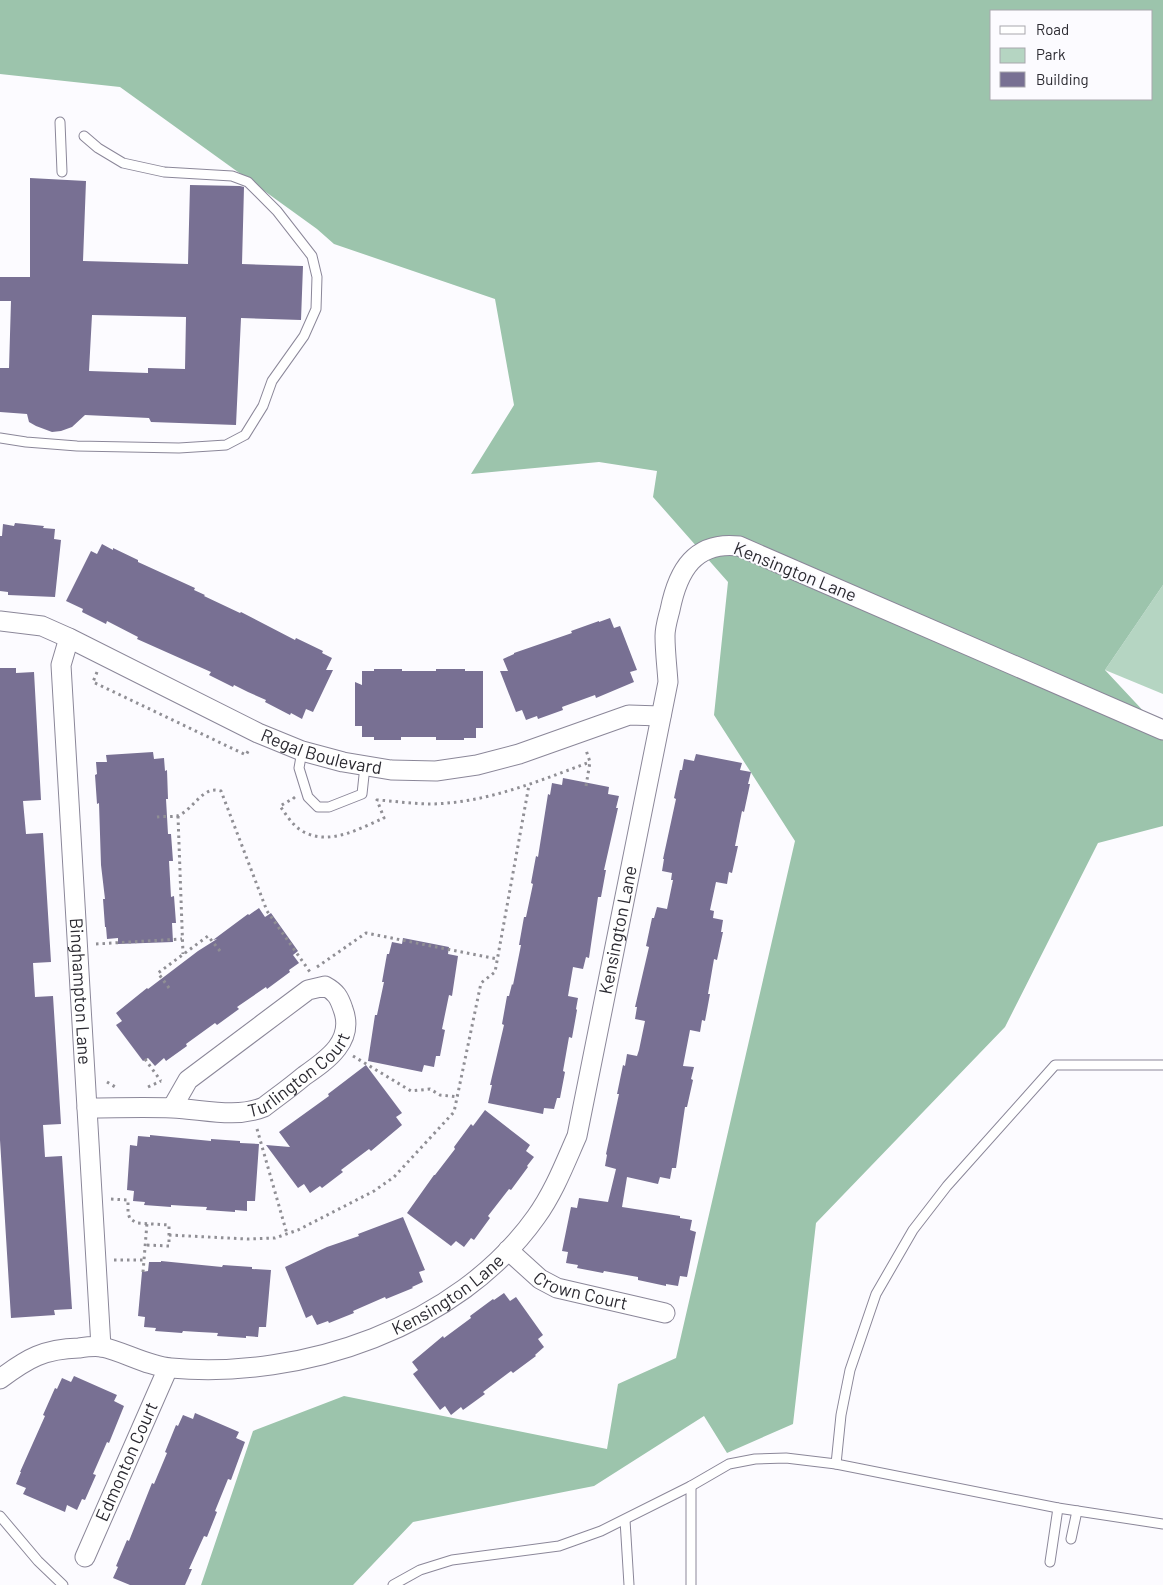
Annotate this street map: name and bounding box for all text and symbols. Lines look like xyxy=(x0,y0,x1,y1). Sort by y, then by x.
legend xyxy=(990,10,1153,100)
text: Road xyxy=(1036,20,1069,38)
text: Park xyxy=(1036,45,1066,63)
text: Building xyxy=(1036,70,1089,88)
street label: Kensington Lane xyxy=(731,536,860,606)
street label: Regal Boulevard xyxy=(258,723,384,778)
street label: Kensington Lane xyxy=(594,864,641,996)
street label: Binghampton Lane xyxy=(66,917,96,1065)
street label: Turlington Court xyxy=(246,1029,354,1121)
street label: Kensington Lane xyxy=(388,1249,508,1339)
street label: Crown Court xyxy=(529,1266,630,1314)
street label: Edmonton Court xyxy=(90,1398,162,1524)

